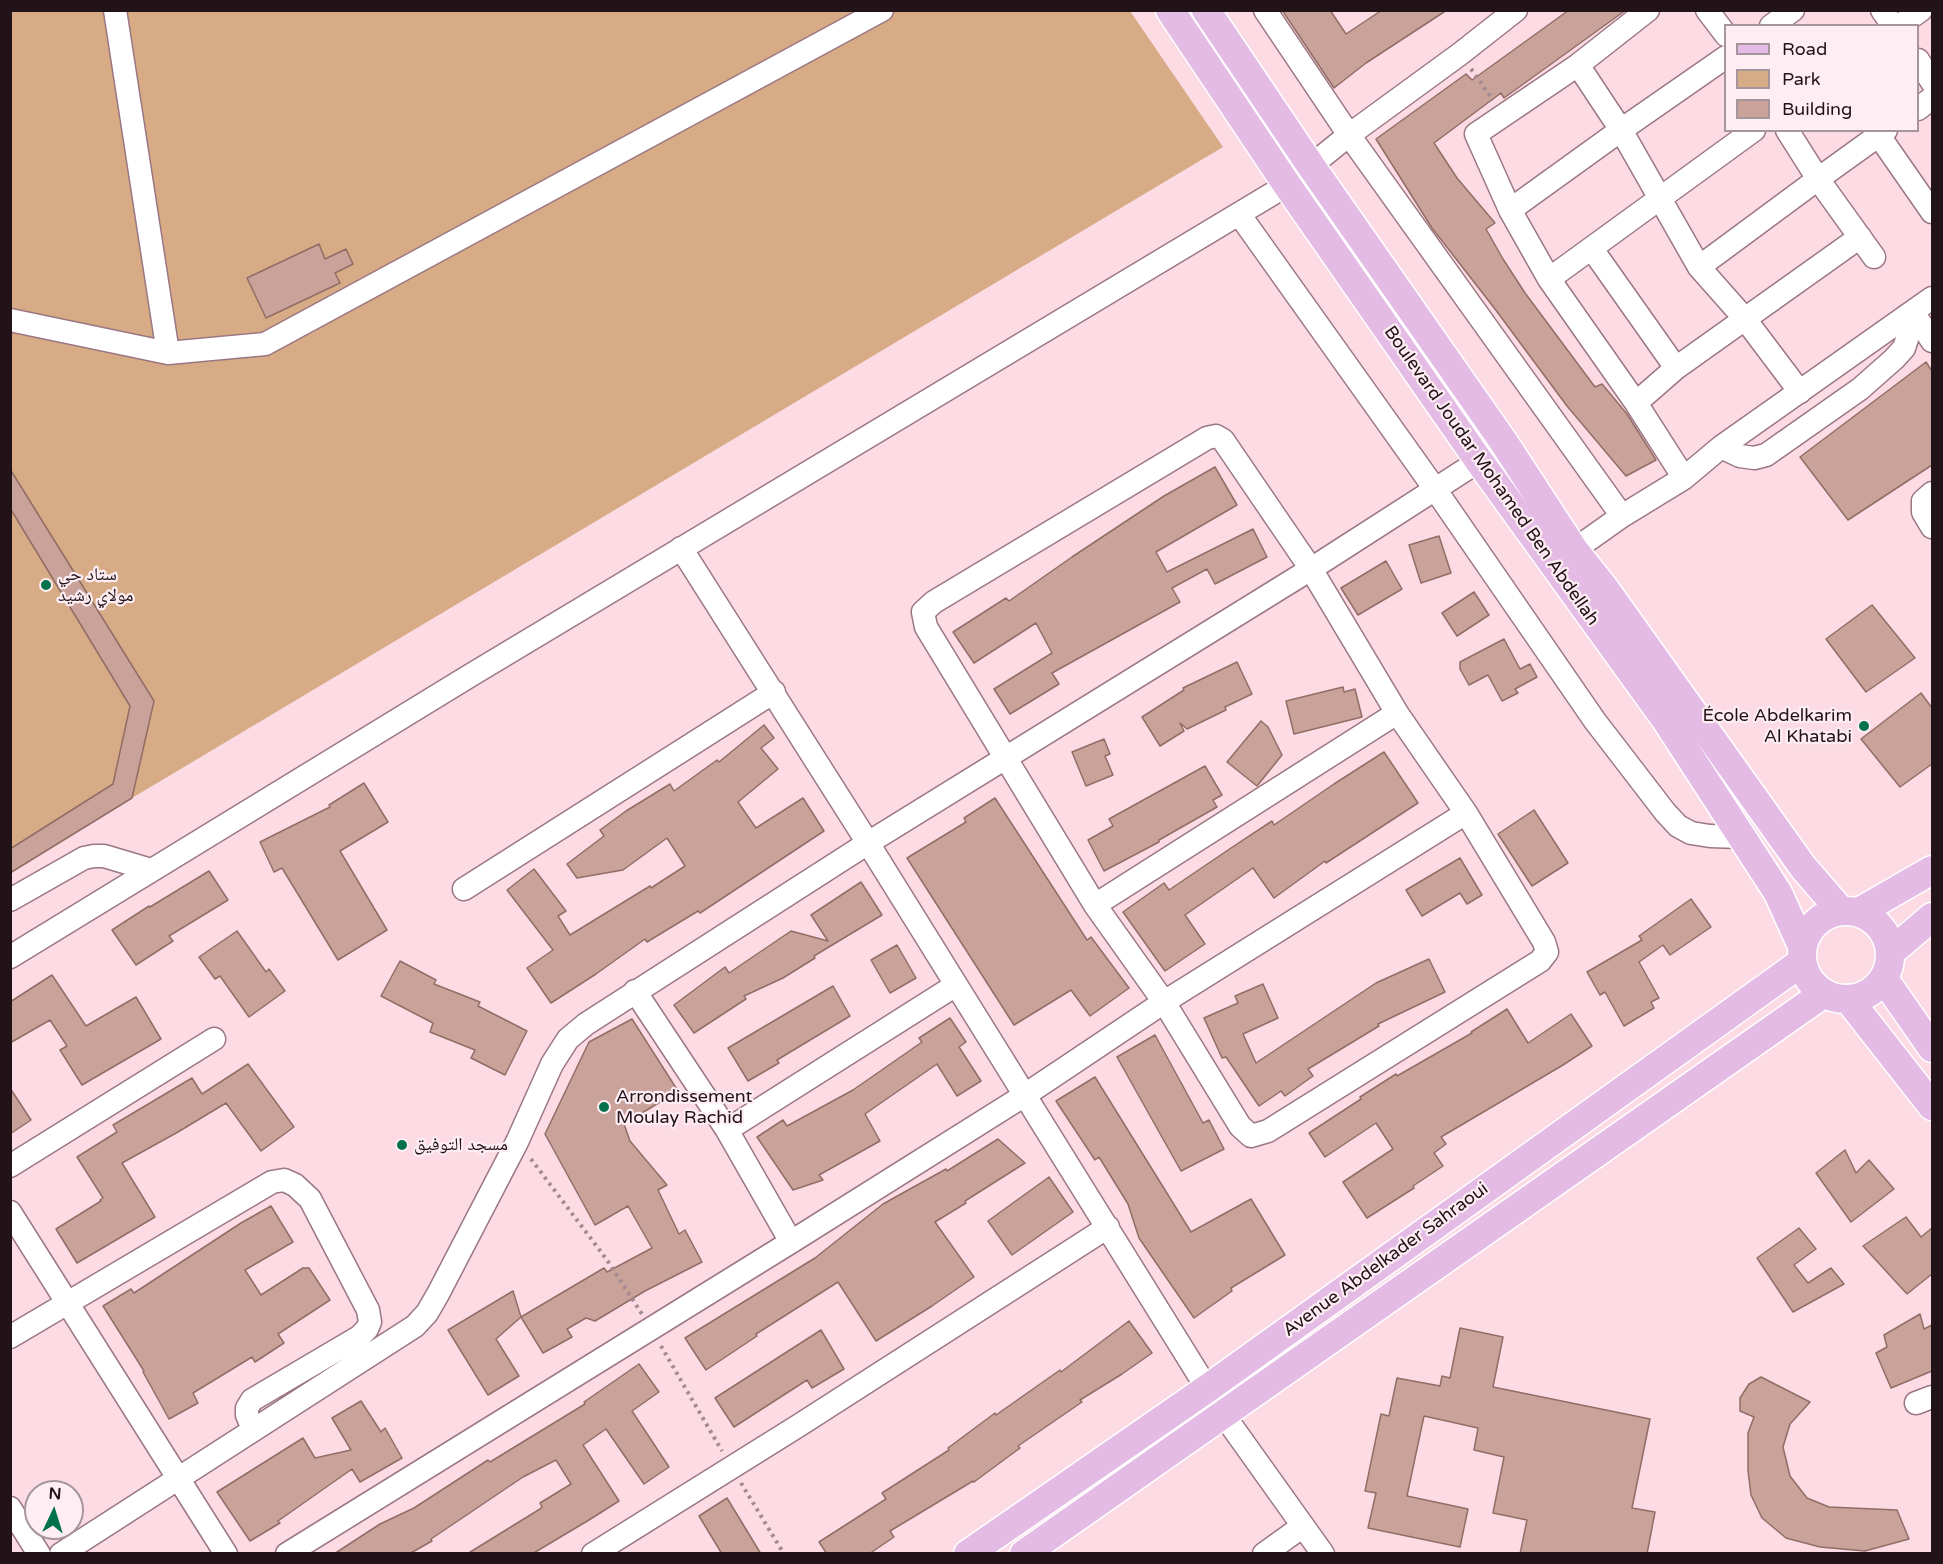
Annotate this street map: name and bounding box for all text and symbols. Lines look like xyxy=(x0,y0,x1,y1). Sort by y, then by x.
legend xyxy=(1724,24,1919,132)
text: Road xyxy=(1782,38,1827,60)
text: Park xyxy=(1782,68,1820,90)
text: Building xyxy=(1782,98,1852,120)
street label: Boulevard Joudar Mohamed Ben Abdellah xyxy=(1379,322,1603,630)
place label: ستاد حي مولاي رشيد xyxy=(58,564,134,606)
marker: ستاد حي مولاي رشيد xyxy=(39,578,53,592)
place label: École Abdelkarim Al Khatabi xyxy=(1703,705,1852,748)
marker: École Abdelkarim Al Khatabi xyxy=(1857,719,1871,733)
place label: Arrondissement Moulay Rachid xyxy=(616,1086,752,1128)
marker: Arrondissement Moulay Rachid xyxy=(597,1100,611,1114)
place label: مسجد التوفيق xyxy=(414,1134,508,1156)
marker: مسجد التوفيق xyxy=(395,1138,409,1152)
street label: Avenue Abdelkader Sahraoui xyxy=(1279,1178,1493,1342)
north arrow xyxy=(24,1480,84,1540)
text: N xyxy=(48,1484,62,1504)

